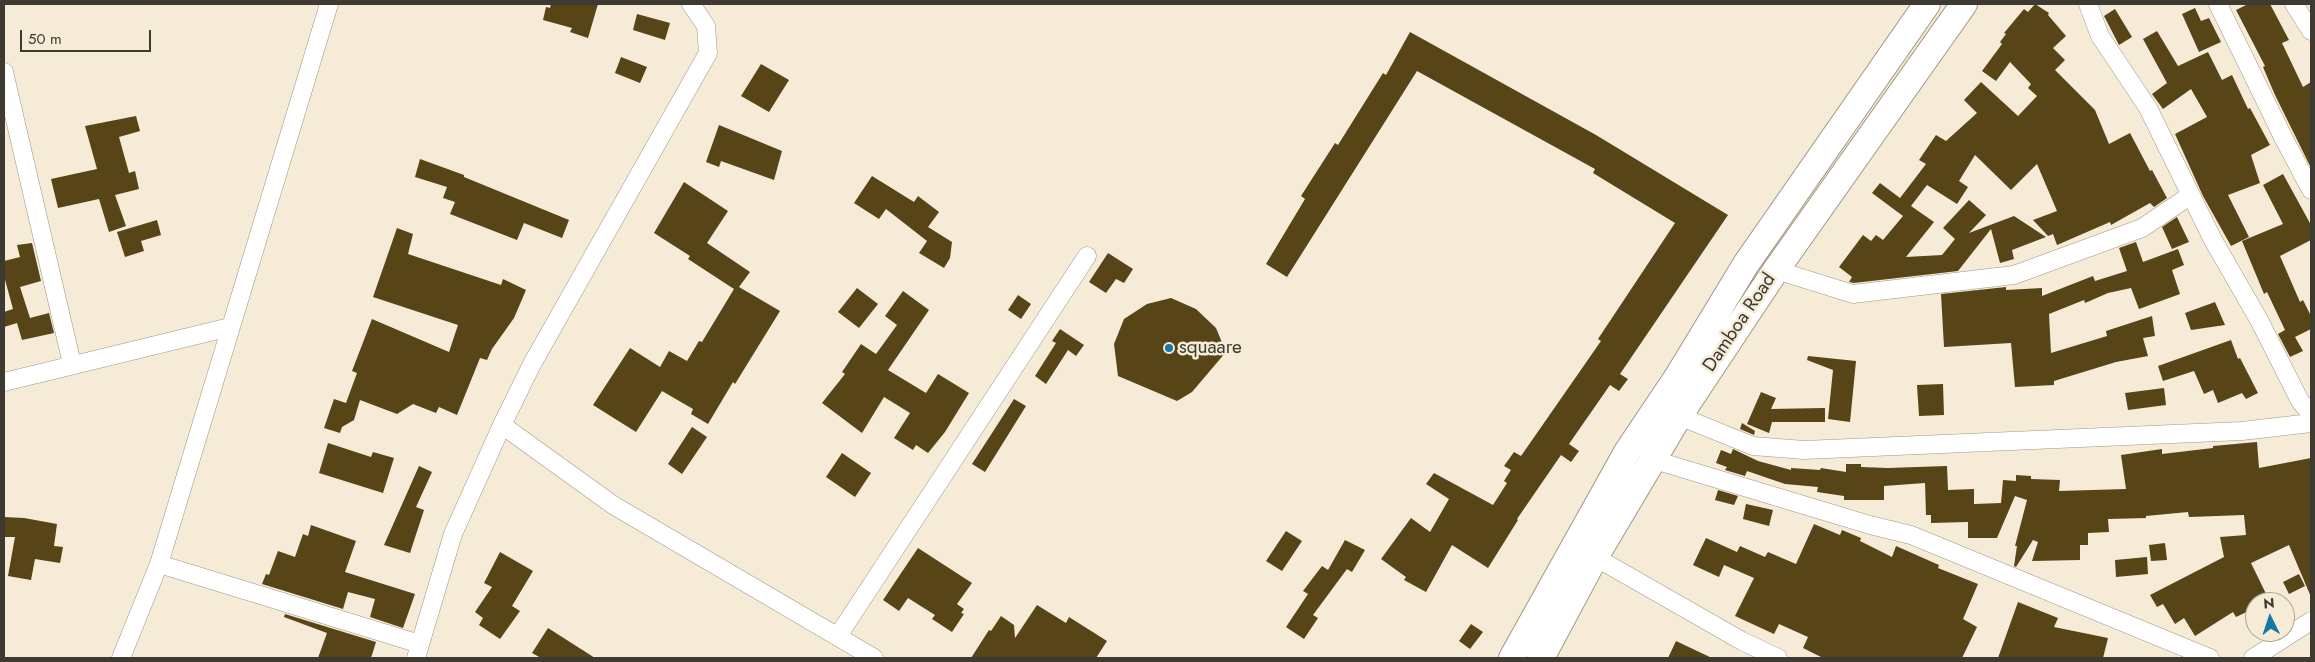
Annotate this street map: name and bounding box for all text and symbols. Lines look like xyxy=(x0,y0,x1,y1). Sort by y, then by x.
scale bar xyxy=(22,20,154,52)
text: 50 m xyxy=(28,28,62,50)
street label: Damboa Road xyxy=(1699,269,1781,377)
place label: squaare xyxy=(1179,337,1242,359)
marker: squaare xyxy=(1163,342,1175,354)
north arrow xyxy=(2245,592,2295,642)
text: N xyxy=(2263,593,2275,613)

